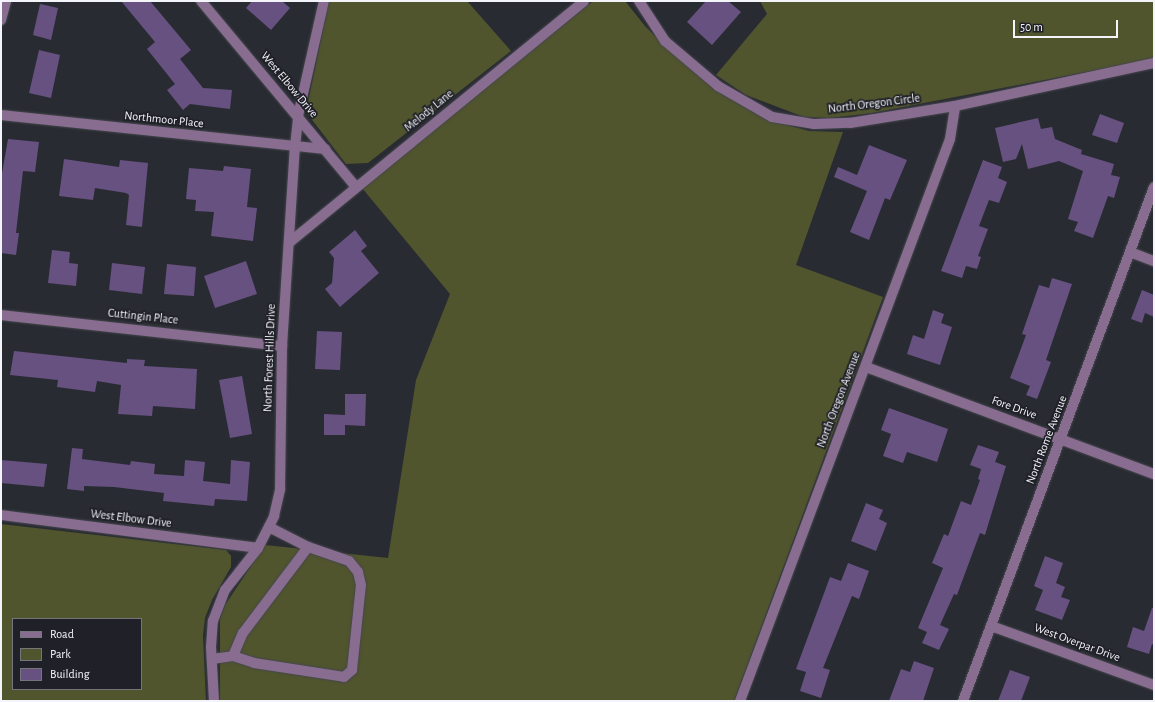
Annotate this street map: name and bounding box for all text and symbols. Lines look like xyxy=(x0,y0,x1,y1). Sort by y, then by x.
scale bar xyxy=(1015,12,1120,38)
text: 50 m xyxy=(1020,21,1043,33)
street label: West Elbow Drive xyxy=(257,49,321,121)
street label: Melody Lane xyxy=(402,87,456,135)
street label: North Oregon Circle xyxy=(827,91,921,117)
street label: Northmoor Place xyxy=(124,109,204,131)
street label: North Forest Hills Drive xyxy=(261,304,279,412)
street label: Cuttingin Place xyxy=(107,306,179,328)
street label: North Oregon Avenue xyxy=(814,350,864,450)
street label: Fore Drive xyxy=(990,393,1038,423)
street label: North Rome Avenue xyxy=(1023,394,1071,486)
street label: West Elbow Drive xyxy=(90,507,172,531)
legend xyxy=(12,618,142,690)
street label: West Overpar Drive xyxy=(1032,621,1122,665)
text: Road xyxy=(50,628,74,640)
text: Park xyxy=(50,648,71,660)
text: Building xyxy=(50,668,90,680)

